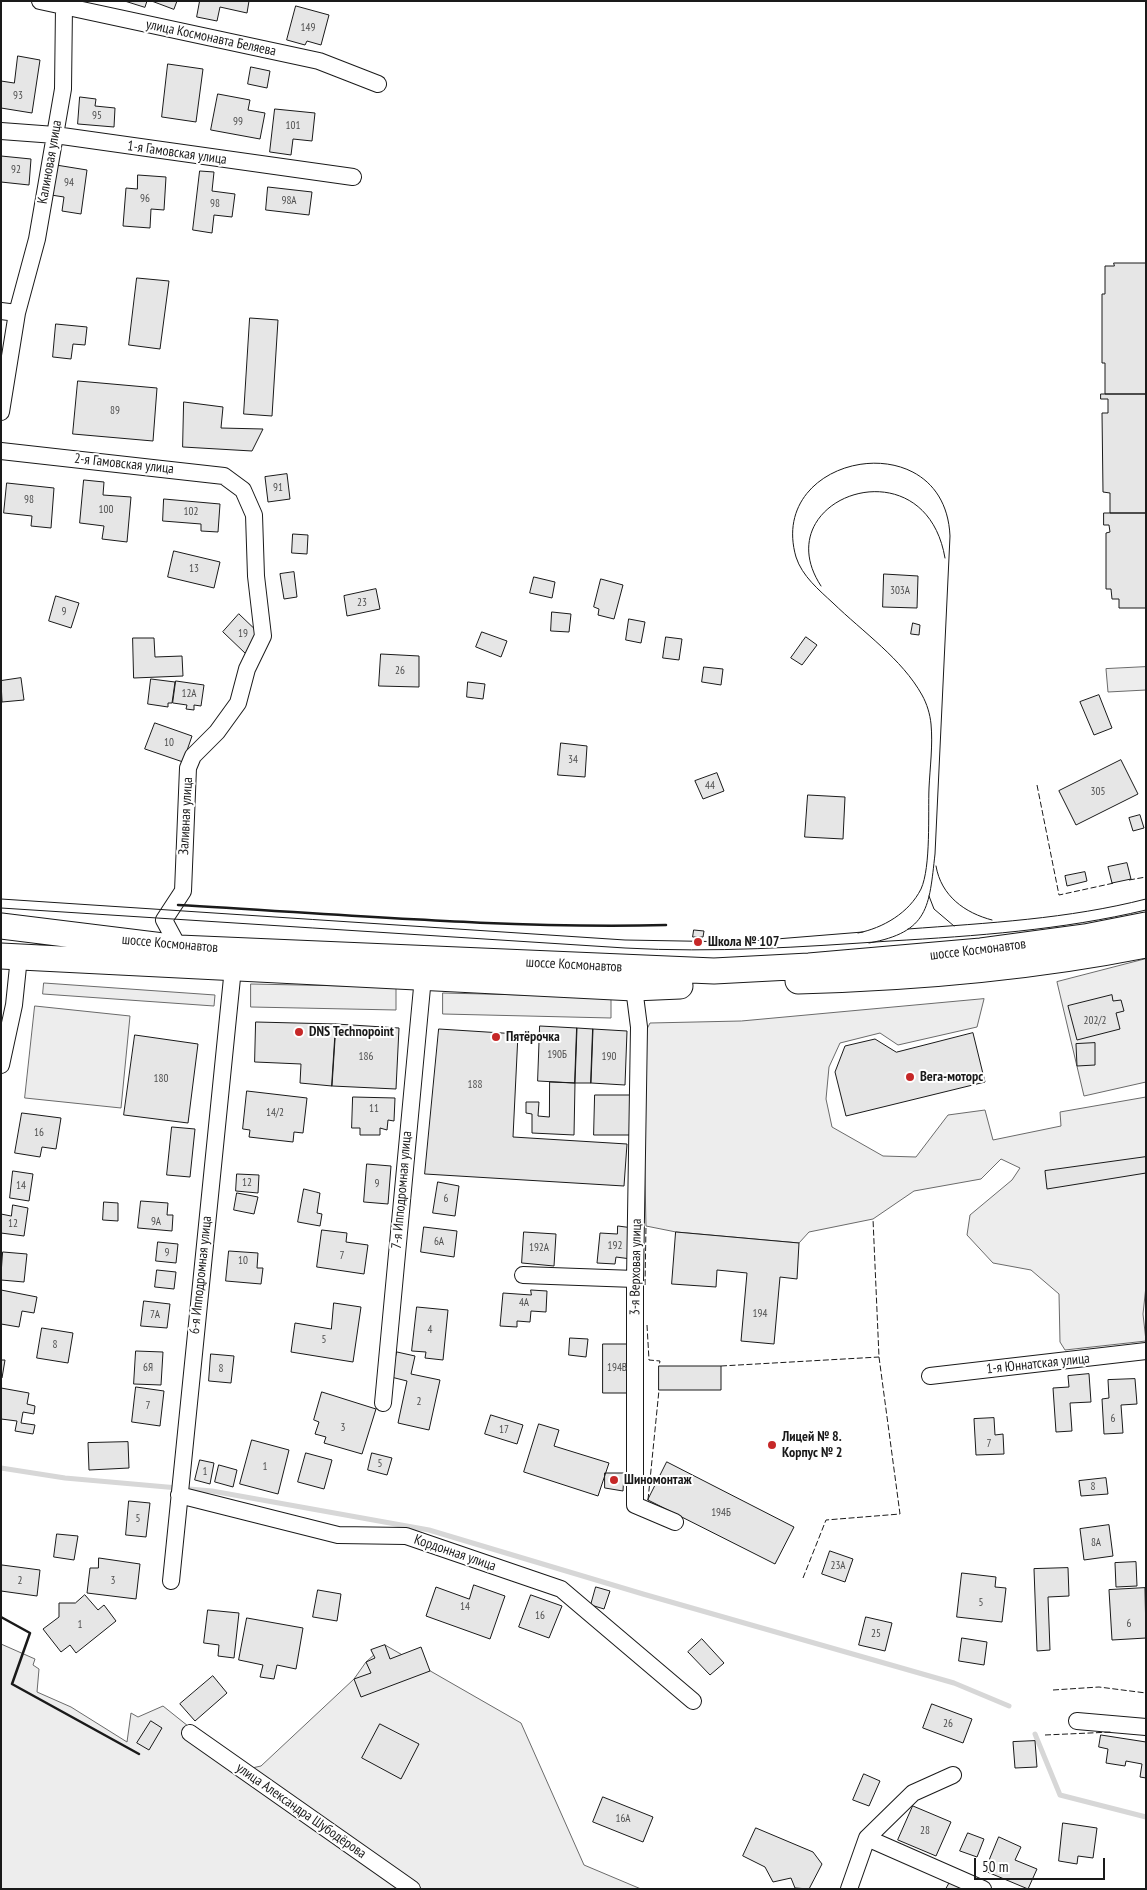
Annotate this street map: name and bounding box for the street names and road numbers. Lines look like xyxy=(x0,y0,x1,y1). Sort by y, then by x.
street label: улица Космонавта Беляева xyxy=(144,16,278,60)
street label: Калиновая улица xyxy=(34,119,66,205)
street label: 1-я Гамовская улица xyxy=(126,138,228,168)
street label: 2-я Гамовская улица xyxy=(73,450,175,478)
street label: Заливная улица xyxy=(176,777,196,855)
street label: шоссе Космонавтов xyxy=(121,931,219,957)
street label: шоссе Космонавтов xyxy=(929,936,1027,964)
street label: шоссе Космонавтов xyxy=(525,954,623,976)
street label: 7-я Ипподромная улица xyxy=(388,1130,416,1250)
street label: 6-я Ипподромная улица xyxy=(186,1215,216,1335)
street label: 3-я Верховая улица xyxy=(627,1218,645,1316)
street label: 1-я Юннатская улица xyxy=(985,1350,1091,1378)
street label: Кордонная улица xyxy=(412,1531,498,1575)
street label: улица Александра Шубодёрова xyxy=(233,1760,369,1862)

